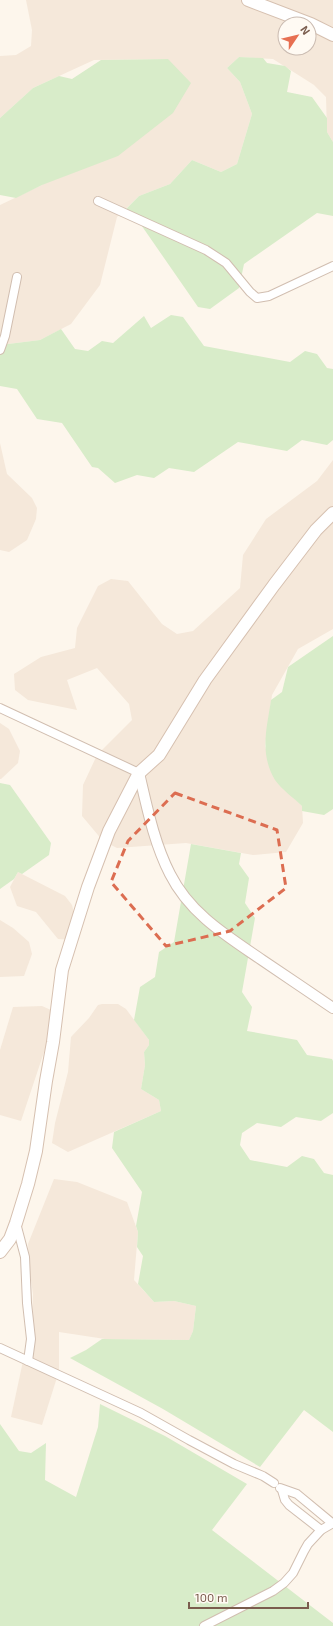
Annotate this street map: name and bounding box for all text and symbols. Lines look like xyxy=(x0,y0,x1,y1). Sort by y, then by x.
north arrow xyxy=(277,16,317,56)
text: N xyxy=(298,23,313,37)
scale bar xyxy=(189,1584,308,1610)
text: 100 m xyxy=(195,1590,227,1604)

